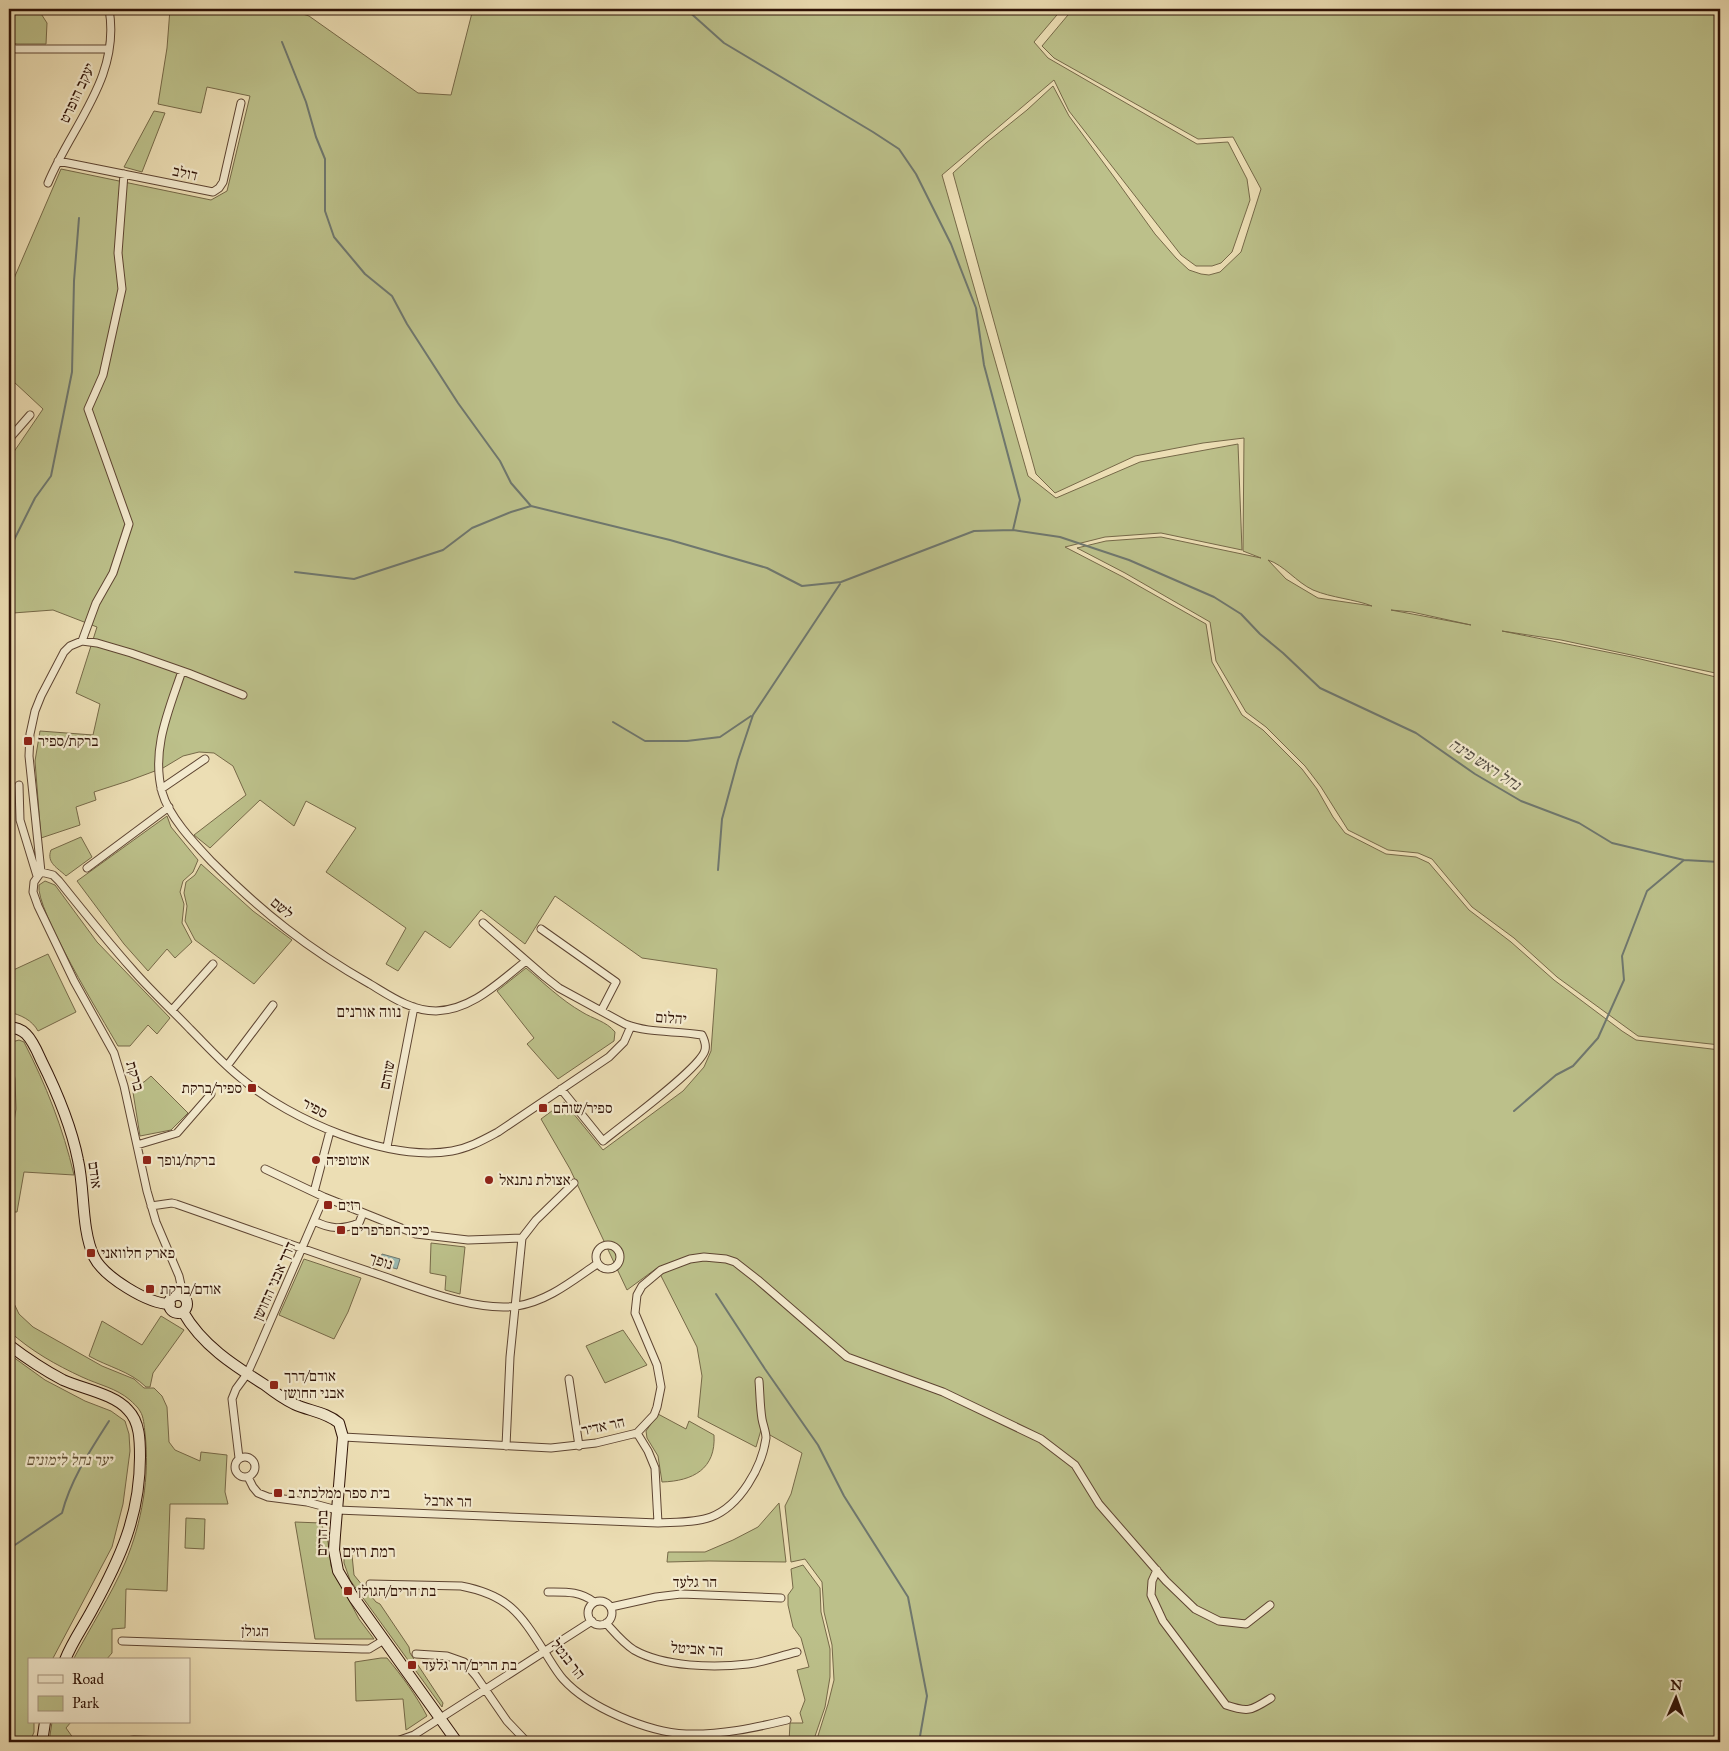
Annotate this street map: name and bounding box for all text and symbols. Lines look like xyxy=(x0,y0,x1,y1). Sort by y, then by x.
street label: יעקב הופרט xyxy=(55,60,99,126)
street label: דולב xyxy=(171,162,200,184)
place label: ברקת/ספיר xyxy=(38,732,99,750)
water label: נחל ראש פינה xyxy=(1446,734,1526,795)
marker: ברקת/ספיר xyxy=(22,735,34,747)
street label: לשם xyxy=(267,893,297,923)
district label: נווה אורנים xyxy=(337,1002,401,1021)
street label: יהלום xyxy=(655,1008,687,1028)
street label: ברקת xyxy=(122,1059,148,1093)
street label: שוהם xyxy=(375,1059,399,1091)
place label: ספיר/ברקת xyxy=(181,1079,242,1097)
marker: ספיר/ברקת xyxy=(246,1082,258,1094)
street label: ספיר xyxy=(299,1094,331,1122)
place label: ספיר/שוהם xyxy=(553,1099,613,1117)
marker: ספיר/שוהם xyxy=(537,1102,549,1114)
place label: ברקת/נופך xyxy=(157,1151,215,1169)
place label: אוטופיה xyxy=(326,1151,370,1169)
marker: ברקת/נופך xyxy=(141,1154,153,1166)
marker: אוטופיה xyxy=(310,1154,322,1166)
street label: אודם xyxy=(84,1160,106,1190)
place label: אצולת נתנאל xyxy=(499,1171,571,1189)
marker: אצולת נתנאל xyxy=(483,1174,495,1186)
place label: רזים xyxy=(338,1196,361,1214)
marker: רזים xyxy=(322,1199,334,1211)
place label: כיכר הפרפרים xyxy=(351,1221,429,1239)
marker: כיכר הפרפרים xyxy=(335,1224,347,1236)
street label: דרך אבני החושן xyxy=(249,1238,300,1323)
place label: פארק חלוואני xyxy=(101,1244,175,1262)
marker: פארק חלוואני xyxy=(85,1247,97,1259)
street label: נופך xyxy=(367,1249,395,1273)
place label: אודם/ברקת xyxy=(160,1280,221,1298)
marker: אודם/ברקת xyxy=(144,1283,156,1295)
place label: אודם/דרך אבני החושן xyxy=(284,1367,344,1402)
marker: אודם/דרך אבני החושן xyxy=(268,1379,280,1391)
street label: הר אדיר xyxy=(580,1413,626,1439)
park label: יער נחל לימונים xyxy=(26,1451,114,1469)
place label: בית ספר ממלכתי ב xyxy=(288,1484,390,1502)
marker: בית ספר ממלכתי ב xyxy=(272,1487,284,1499)
street label: הר ארבל xyxy=(424,1491,472,1511)
street label: בת הרים xyxy=(313,1510,331,1556)
district label: רמת רזים xyxy=(342,1542,396,1561)
street label: הר גלעד xyxy=(673,1573,717,1591)
place label: בת הרים/הגולן xyxy=(358,1582,436,1600)
marker: בת הרים/הגולן xyxy=(342,1585,354,1597)
street label: הגולן xyxy=(241,1622,269,1640)
street label: הר בנטל xyxy=(547,1635,589,1683)
street label: הר אביטל xyxy=(670,1638,724,1660)
place label: בת הרים/הר גלעד xyxy=(422,1656,517,1674)
legend xyxy=(28,1658,190,1724)
marker: בת הרים/הר גלעד xyxy=(406,1659,418,1671)
text: Road xyxy=(72,1670,104,1688)
north arrow xyxy=(1652,1674,1702,1724)
text: N xyxy=(1670,1677,1683,1694)
text: Park xyxy=(72,1694,99,1712)

